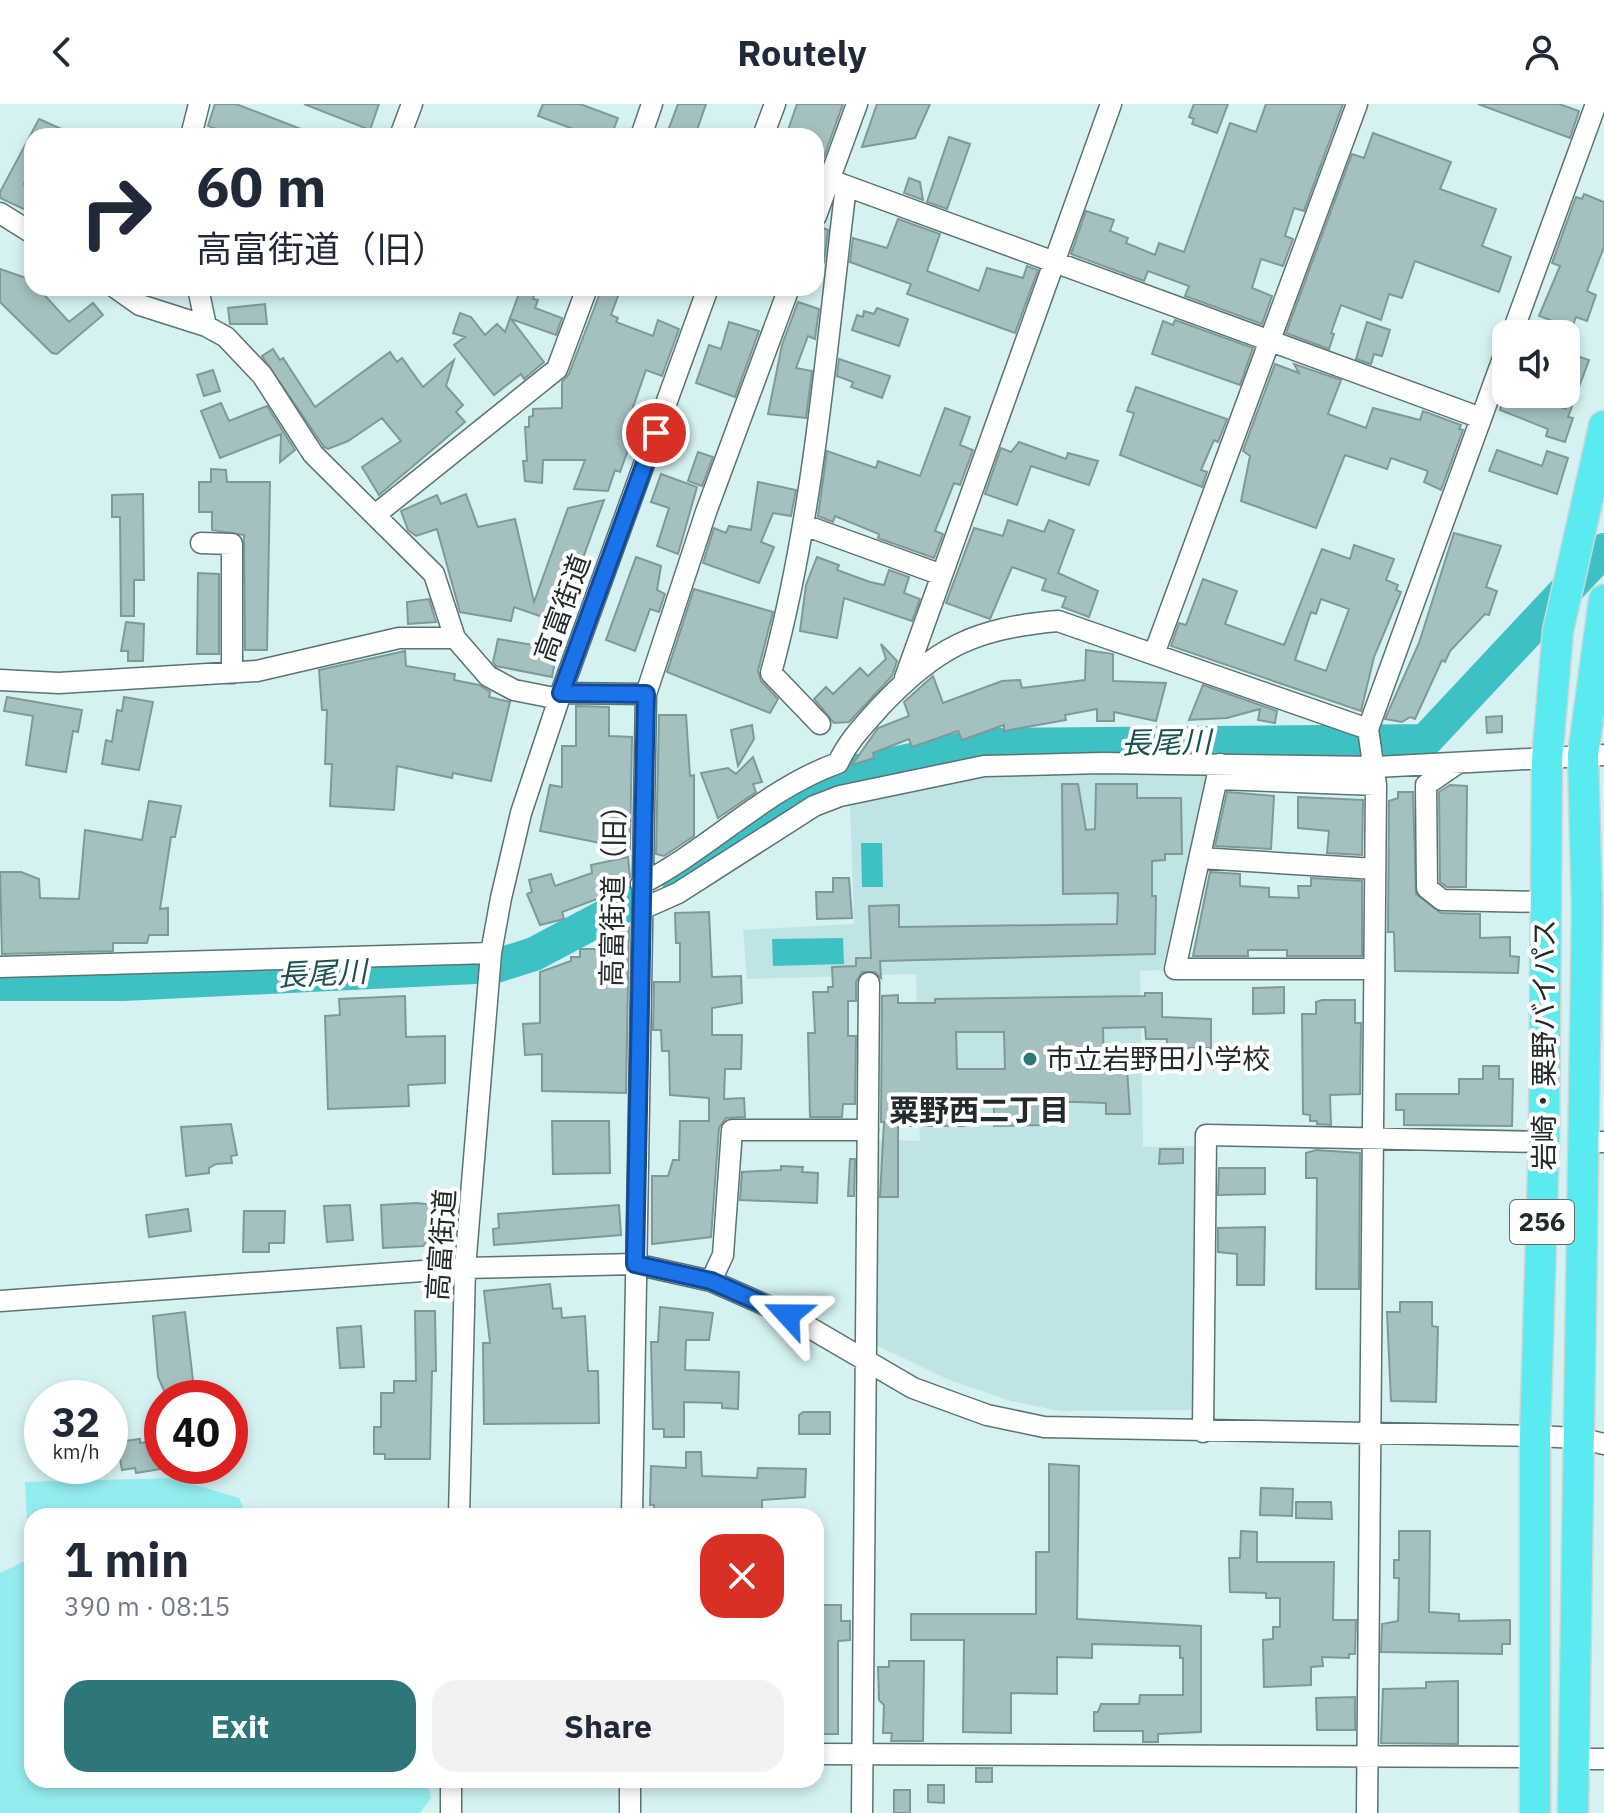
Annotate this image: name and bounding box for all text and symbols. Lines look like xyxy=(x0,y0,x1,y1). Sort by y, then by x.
text: Routely xyxy=(737,29,867,76)
icon: back xyxy=(40,30,84,74)
icon: person xyxy=(1520,30,1564,74)
text: 60 m xyxy=(196,150,326,222)
icon: right xyxy=(64,160,168,264)
text: 高富街道（旧） xyxy=(196,225,448,272)
map controls xyxy=(1492,320,1580,408)
button: sound xyxy=(1492,320,1580,408)
pin xyxy=(622,399,690,467)
icon: arrive xyxy=(634,411,678,455)
street label: 高富街道 xyxy=(525,549,598,667)
water label: 長尾川 xyxy=(1121,721,1214,762)
street label: 高富街道（旧） xyxy=(592,791,633,987)
street label: 岩崎・粟野バイパス xyxy=(1525,919,1562,1171)
water label: 長尾川 xyxy=(276,951,371,994)
place label: 市立岩野田小学校 xyxy=(1046,1040,1270,1077)
marker: 市立岩野田小学校 xyxy=(1021,1050,1039,1068)
district label: 粟野西二丁目 xyxy=(889,1090,1069,1129)
street label: 高富街道 xyxy=(418,1188,463,1302)
road number: 256 xyxy=(1510,1200,1574,1244)
position arrow xyxy=(746,1273,830,1357)
speed limit sign: 40 xyxy=(144,1380,248,1484)
text: 32 xyxy=(52,1396,100,1448)
text: km/h xyxy=(52,1438,100,1465)
text: 1 min xyxy=(64,1528,189,1590)
button: close xyxy=(700,1534,784,1618)
text: 390 m · 08:15 xyxy=(64,1589,230,1623)
button: Exit xyxy=(64,1680,416,1772)
button: Share xyxy=(432,1680,784,1772)

